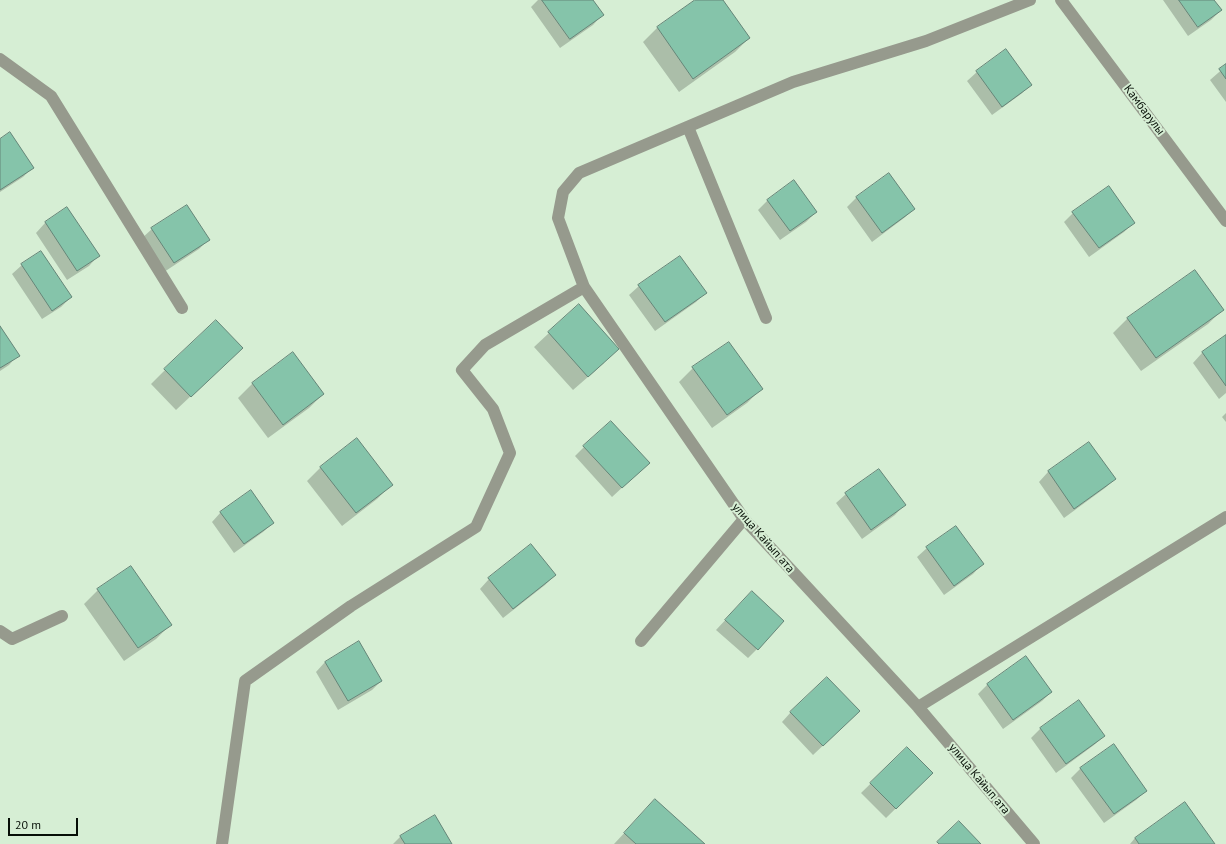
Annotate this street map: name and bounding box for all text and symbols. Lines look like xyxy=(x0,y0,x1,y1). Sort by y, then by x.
street label: Камбарулы xyxy=(1120,82,1168,138)
street label: улица Кайып ата xyxy=(729,500,797,576)
street label: улица Кайып ата xyxy=(945,741,1013,817)
scale bar xyxy=(10,810,80,836)
text: 20 m xyxy=(15,817,41,832)

